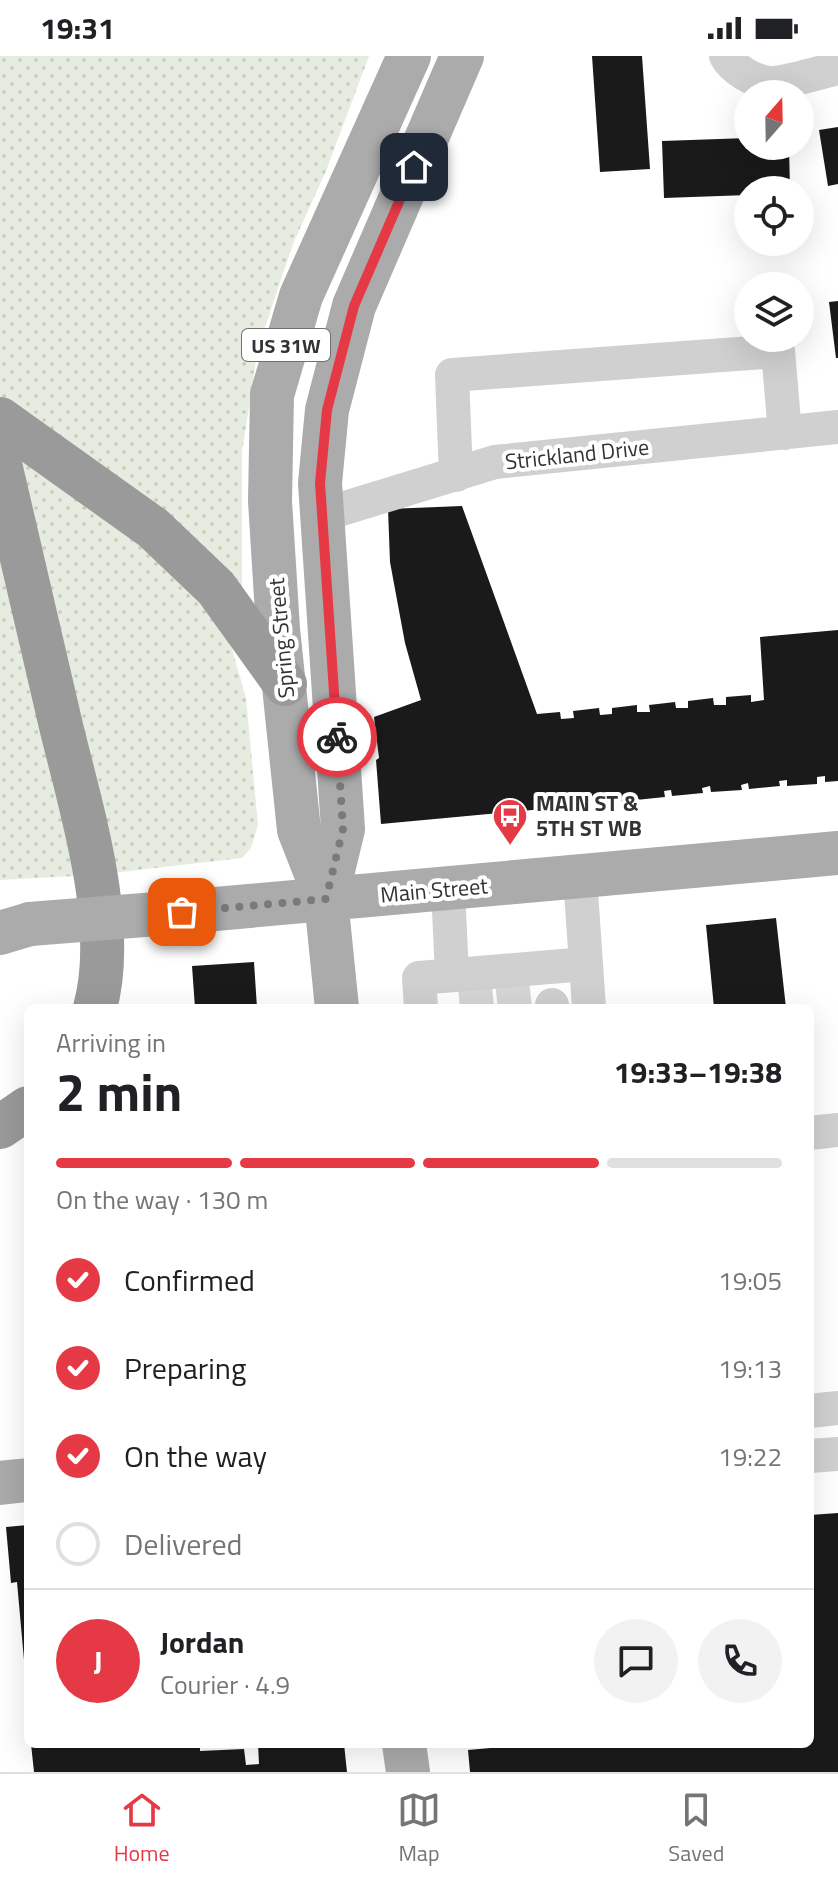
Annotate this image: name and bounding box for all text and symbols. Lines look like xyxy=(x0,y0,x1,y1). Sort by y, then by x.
text: 19:31 xyxy=(40,5,115,51)
north arrow xyxy=(734,80,814,160)
map controls xyxy=(734,80,814,352)
pin xyxy=(380,133,448,201)
icon: home xyxy=(392,145,436,189)
button: locate xyxy=(734,176,814,256)
button: layers xyxy=(734,272,814,352)
road number: US 31W xyxy=(242,329,330,361)
street label: Strickland Drive xyxy=(503,430,651,478)
street label: Spring Street xyxy=(259,576,303,700)
courier xyxy=(297,697,377,777)
icon: bike xyxy=(315,715,359,759)
place label: MAIN ST & 5TH ST WB xyxy=(536,786,642,845)
bus stop icon: MAIN ST & 5TH ST WB xyxy=(491,797,529,847)
street label: Main Street xyxy=(379,868,489,912)
pin xyxy=(148,878,216,946)
icon: bag xyxy=(160,890,204,934)
text: Arriving in xyxy=(56,1023,166,1062)
text: 19:33–19:38 xyxy=(614,1049,782,1095)
text: 2 min xyxy=(56,1052,182,1131)
text: On the way · 130 m xyxy=(56,1180,268,1219)
text: Confirmed xyxy=(124,1257,255,1303)
icon: check xyxy=(56,1258,100,1302)
text: 19:05 xyxy=(718,1261,782,1300)
text: Preparing xyxy=(124,1345,246,1391)
icon: check xyxy=(56,1346,100,1390)
text: 19:13 xyxy=(718,1349,782,1388)
text: On the way xyxy=(124,1433,267,1479)
icon: check xyxy=(56,1434,100,1478)
text: 19:22 xyxy=(718,1437,782,1476)
text: Delivered xyxy=(124,1521,242,1567)
text: Jordan xyxy=(160,1619,244,1665)
button: chat xyxy=(594,1619,678,1703)
button: phone xyxy=(698,1619,782,1703)
text: J xyxy=(93,1638,103,1684)
text: Courier · 4.9 xyxy=(160,1665,290,1704)
tab: Home xyxy=(114,1788,170,1870)
tab: Map xyxy=(397,1788,441,1870)
tab: Saved xyxy=(668,1788,724,1870)

